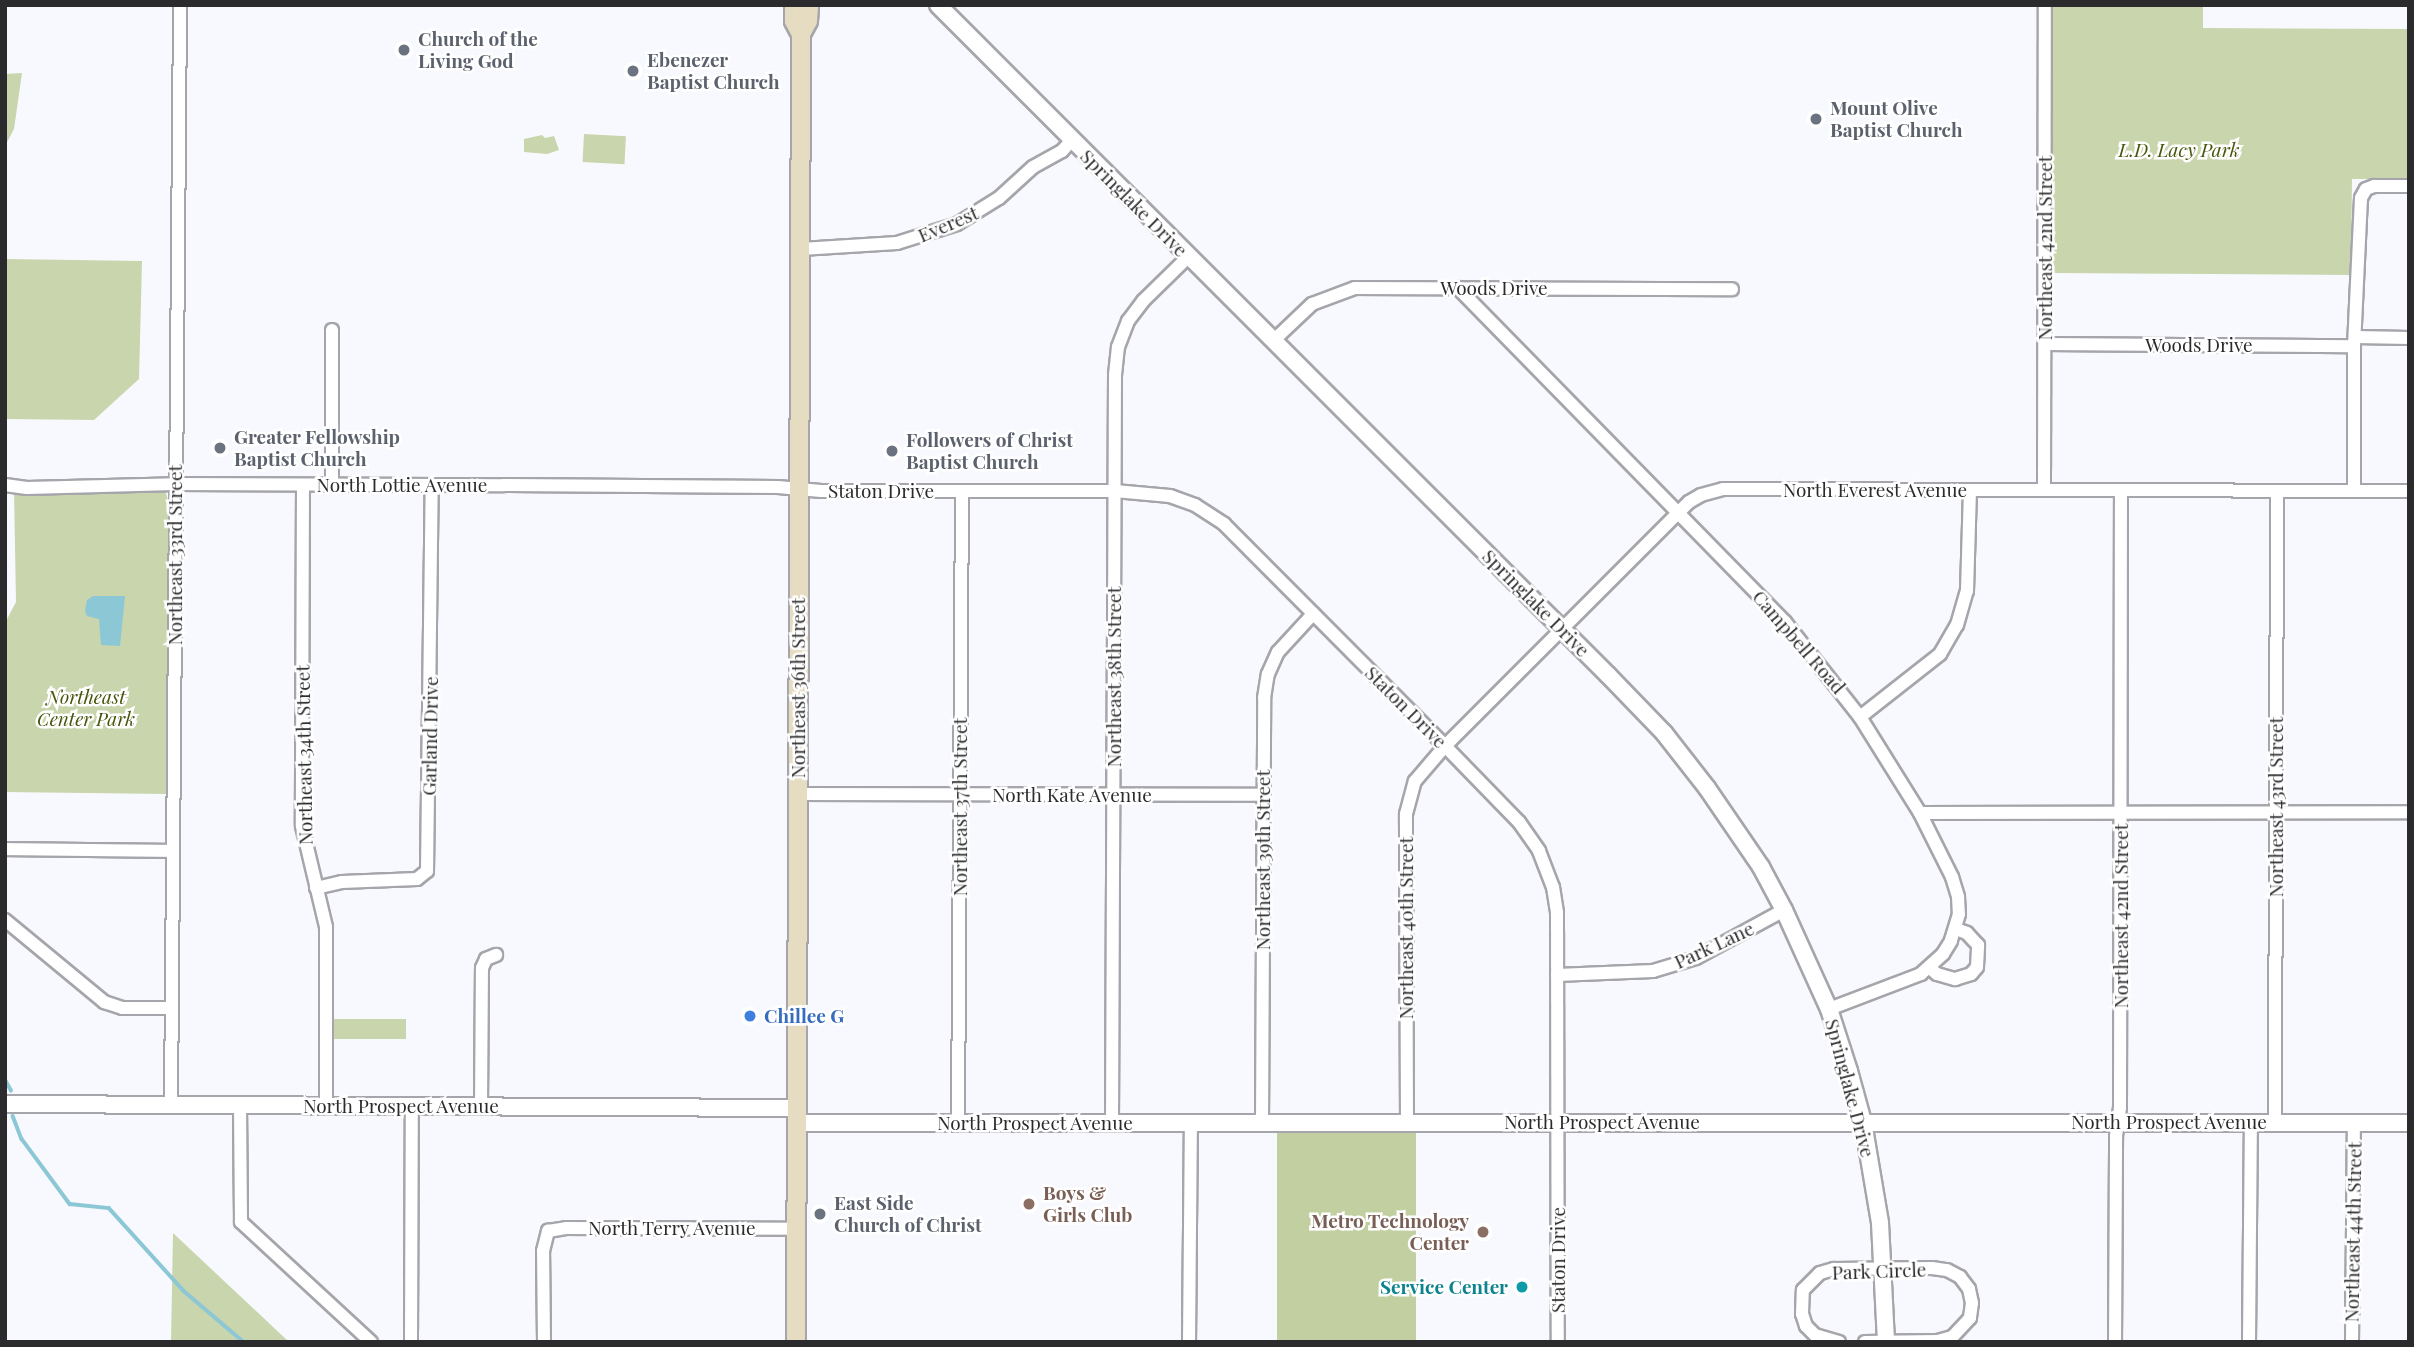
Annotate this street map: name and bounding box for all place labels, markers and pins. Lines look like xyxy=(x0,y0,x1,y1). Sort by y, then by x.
place label: Church of the Living God xyxy=(418,28,538,72)
marker: Church of the Living God xyxy=(396,42,412,58)
place label: Ebenezer Baptist Church xyxy=(647,49,780,93)
marker: Ebenezer Baptist Church xyxy=(625,63,641,79)
place label: Mount Olive Baptist Church xyxy=(1830,97,1963,141)
marker: Mount Olive Baptist Church xyxy=(1808,111,1824,127)
place label: Greater Fellowship Baptist Church xyxy=(234,426,400,470)
place label: Followers of Christ Baptist Church xyxy=(906,429,1073,473)
marker: Greater Fellowship Baptist Church xyxy=(212,440,228,456)
marker: Followers of Christ Baptist Church xyxy=(884,443,900,459)
place label: Chillee G xyxy=(764,1005,844,1027)
marker: Chillee G xyxy=(742,1008,758,1024)
place label: Boys & Girls Club xyxy=(1043,1182,1132,1226)
place label: East Side Church of Christ xyxy=(834,1192,982,1236)
marker: Boys & Girls Club xyxy=(1021,1196,1037,1212)
marker: East Side Church of Christ xyxy=(812,1206,828,1222)
place label: Metro Technology Center xyxy=(1310,1210,1469,1254)
marker: Metro Technology Center xyxy=(1475,1224,1491,1240)
place label: Service Center xyxy=(1380,1276,1508,1298)
marker: Service Center xyxy=(1514,1279,1530,1295)

